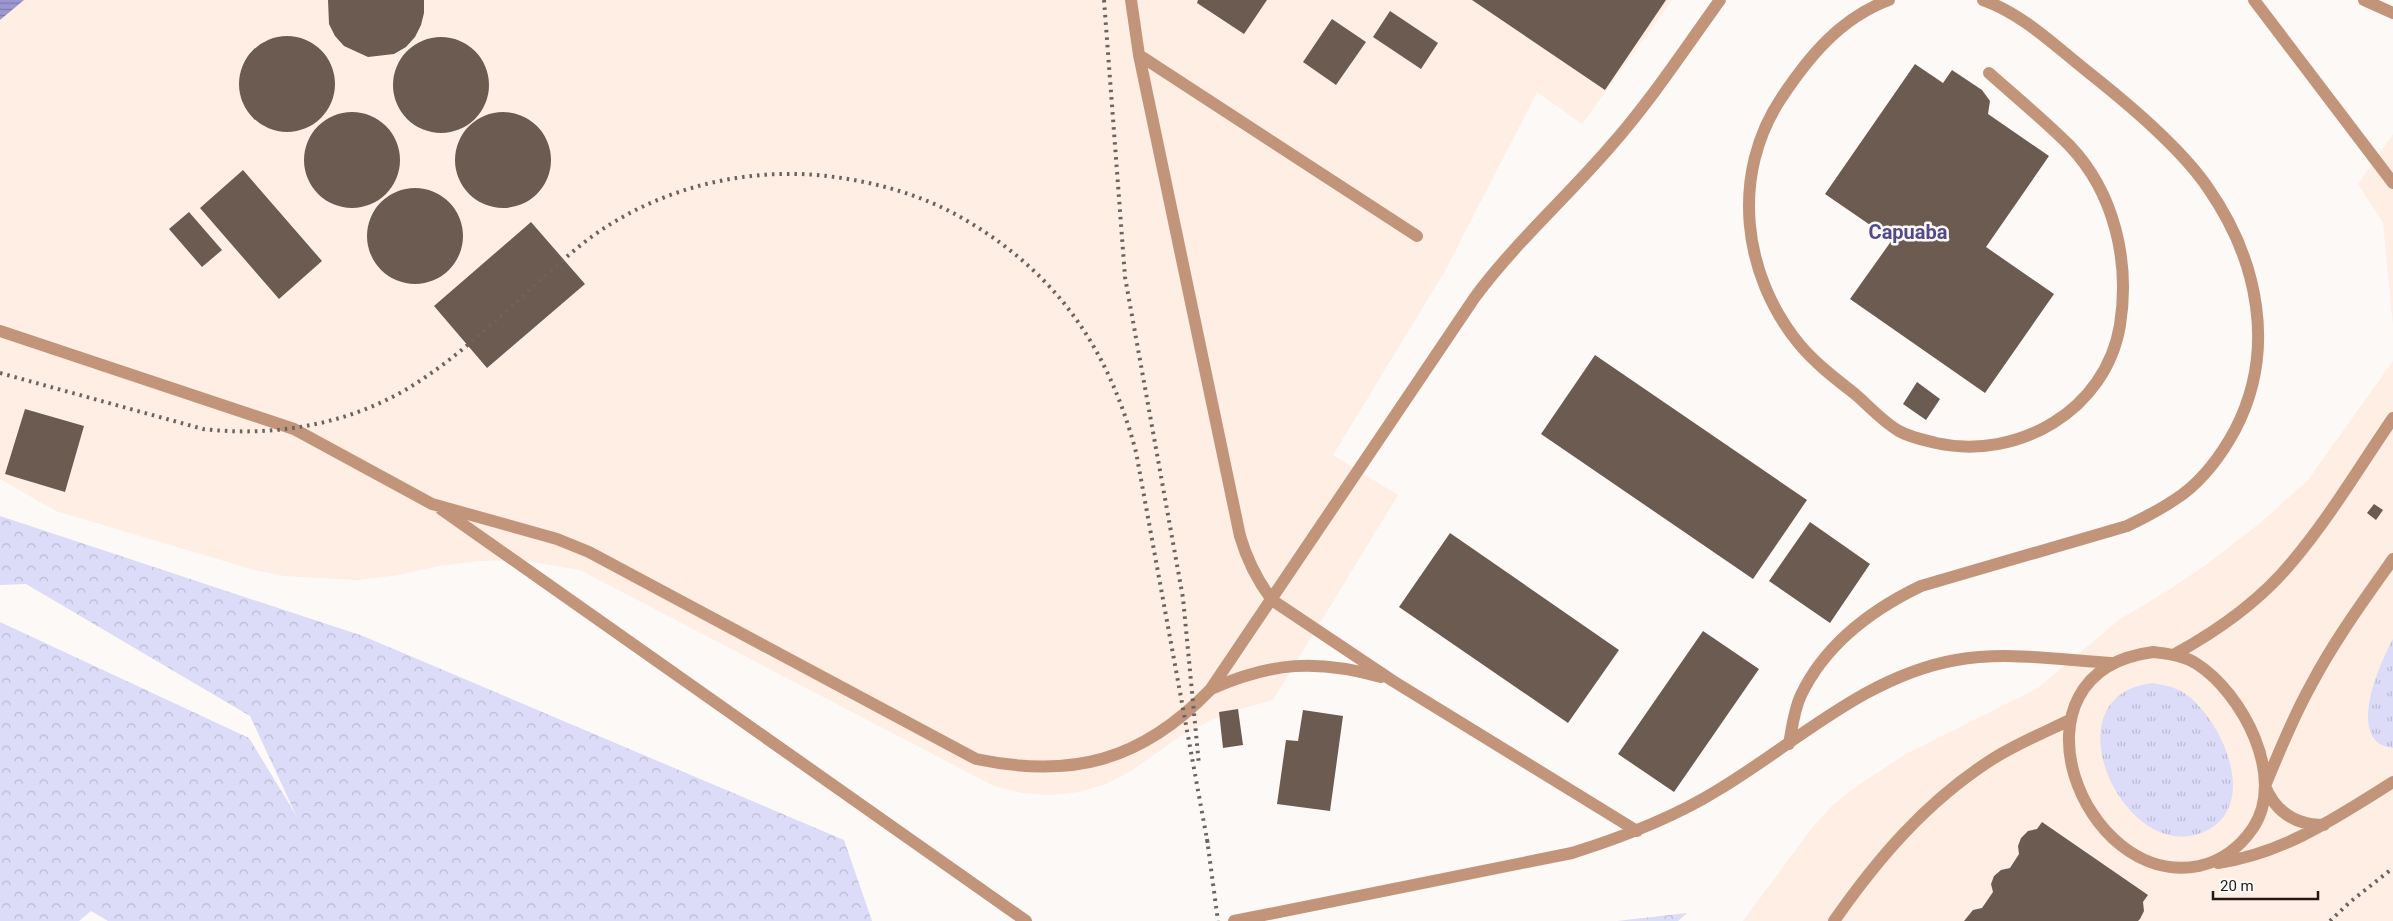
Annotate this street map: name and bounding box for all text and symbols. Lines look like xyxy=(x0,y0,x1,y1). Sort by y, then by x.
district label: Capuaba xyxy=(1869,220,1948,244)
scale bar xyxy=(2213,868,2318,900)
text: 20 m xyxy=(2220,877,2254,895)

